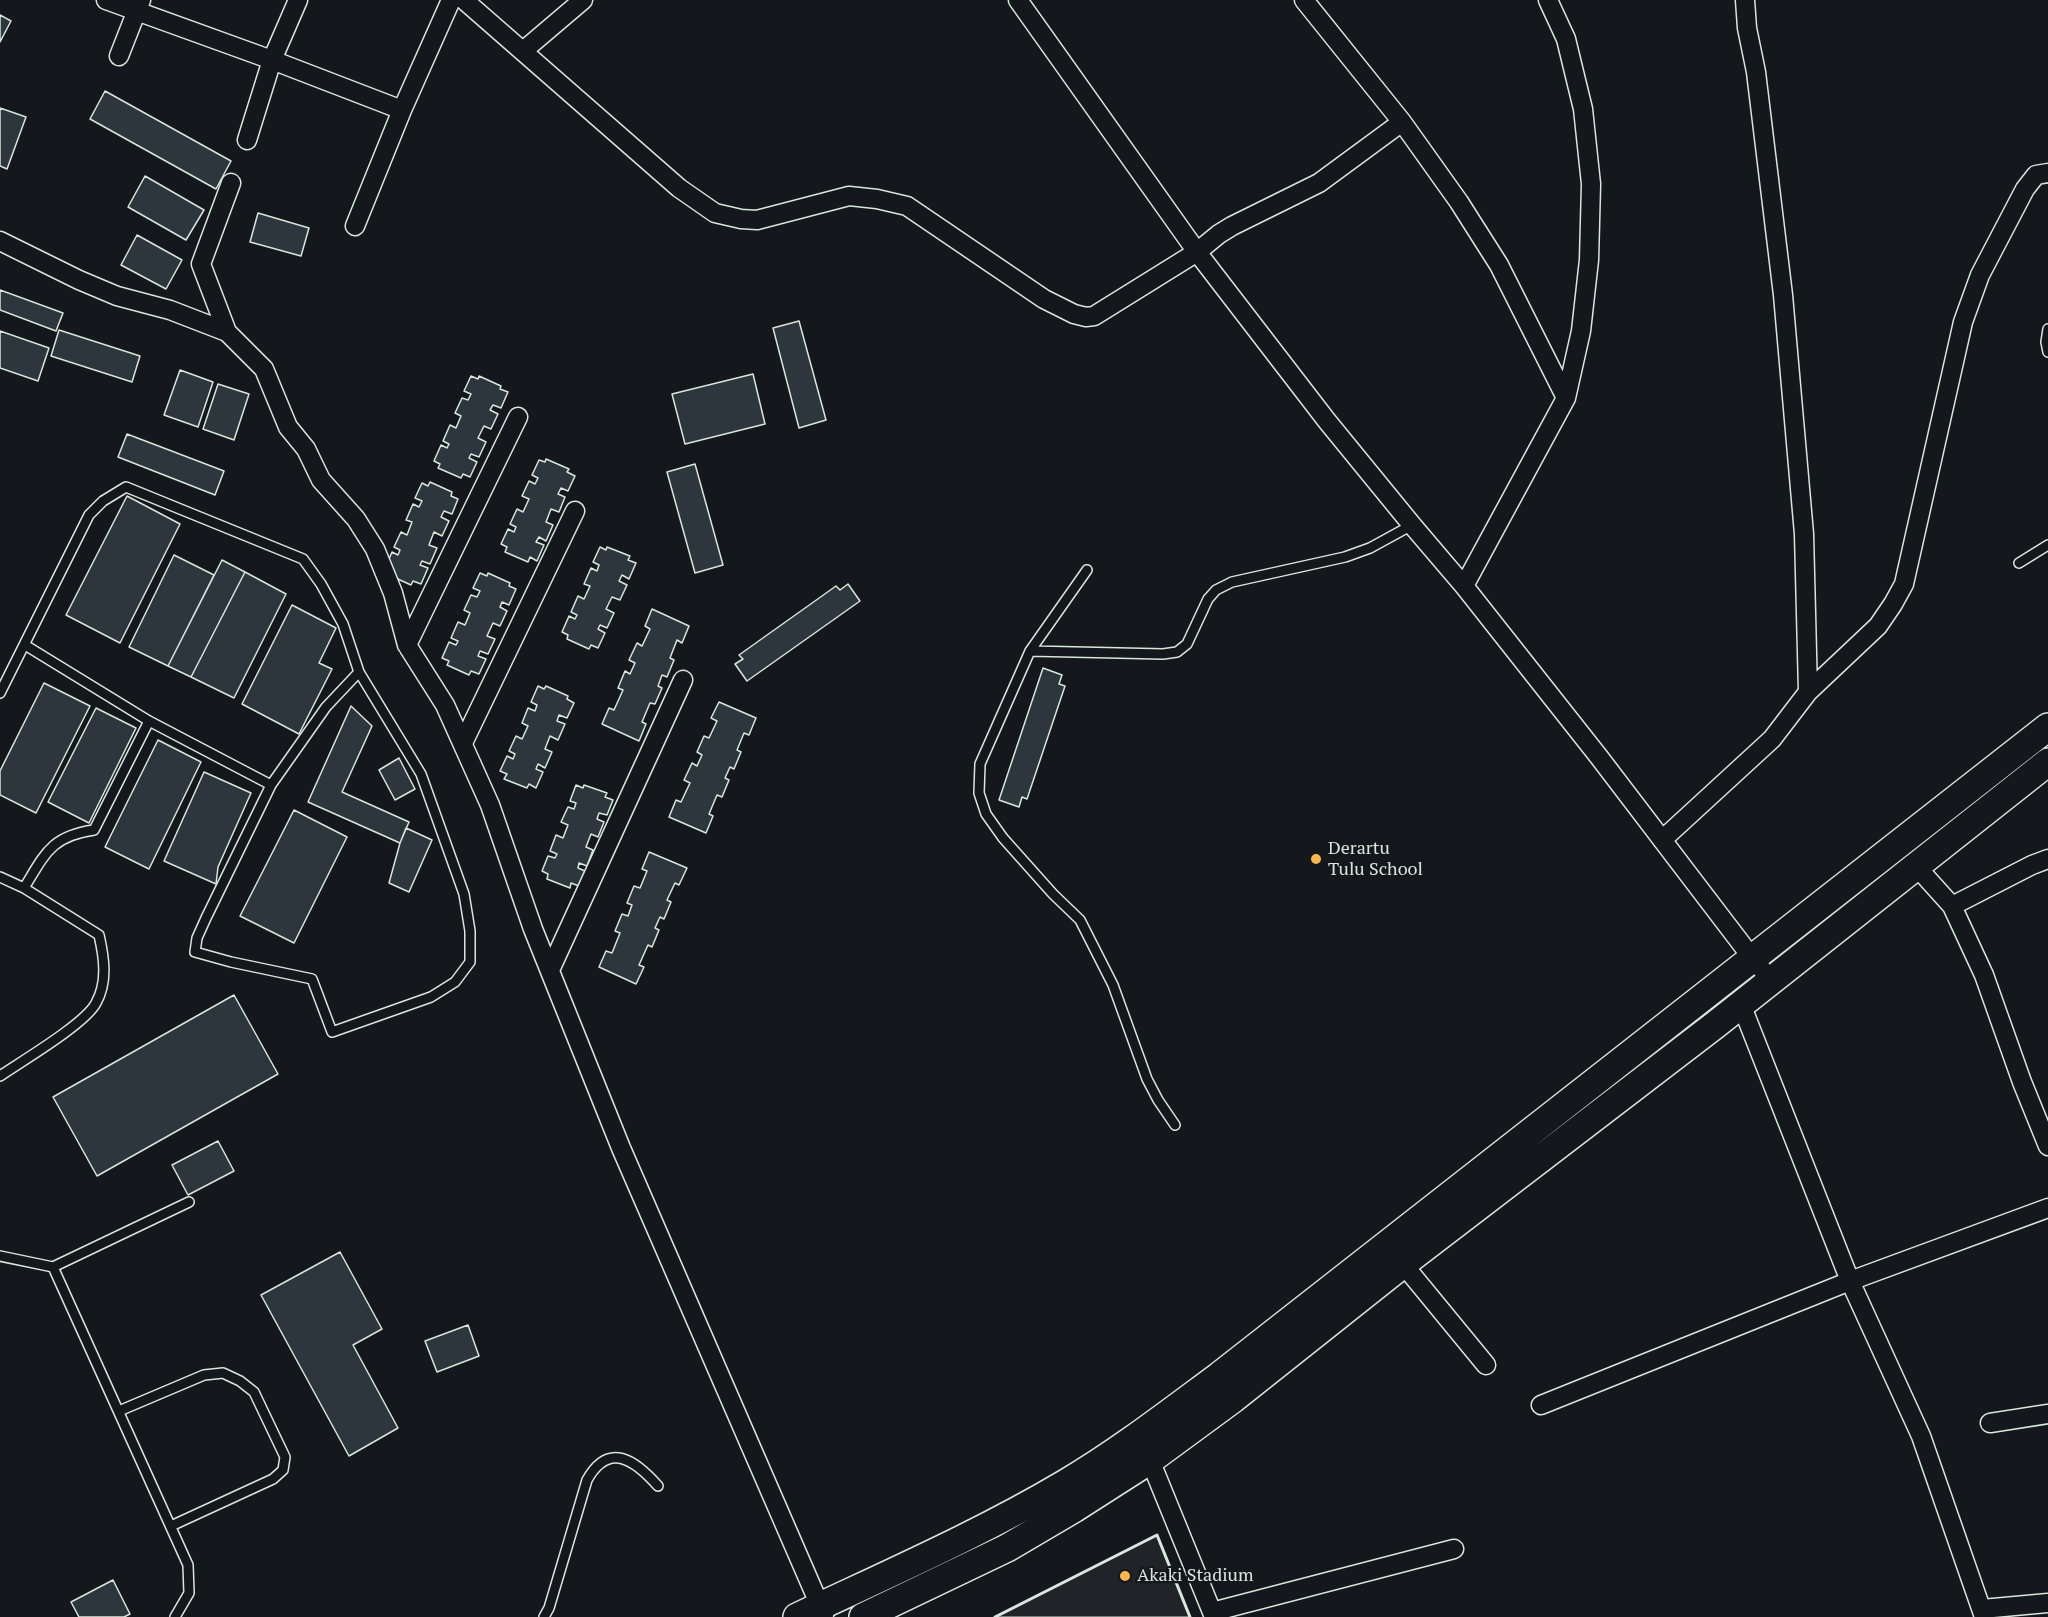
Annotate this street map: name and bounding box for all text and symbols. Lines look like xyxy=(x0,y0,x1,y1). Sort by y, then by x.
place label: Derartu Tulu School xyxy=(1328,838,1423,880)
marker: Derartu Tulu School xyxy=(1309,852,1323,866)
place label: Akaki Stadium xyxy=(1137,1565,1253,1587)
marker: Akaki Stadium xyxy=(1118,1569,1132,1583)

